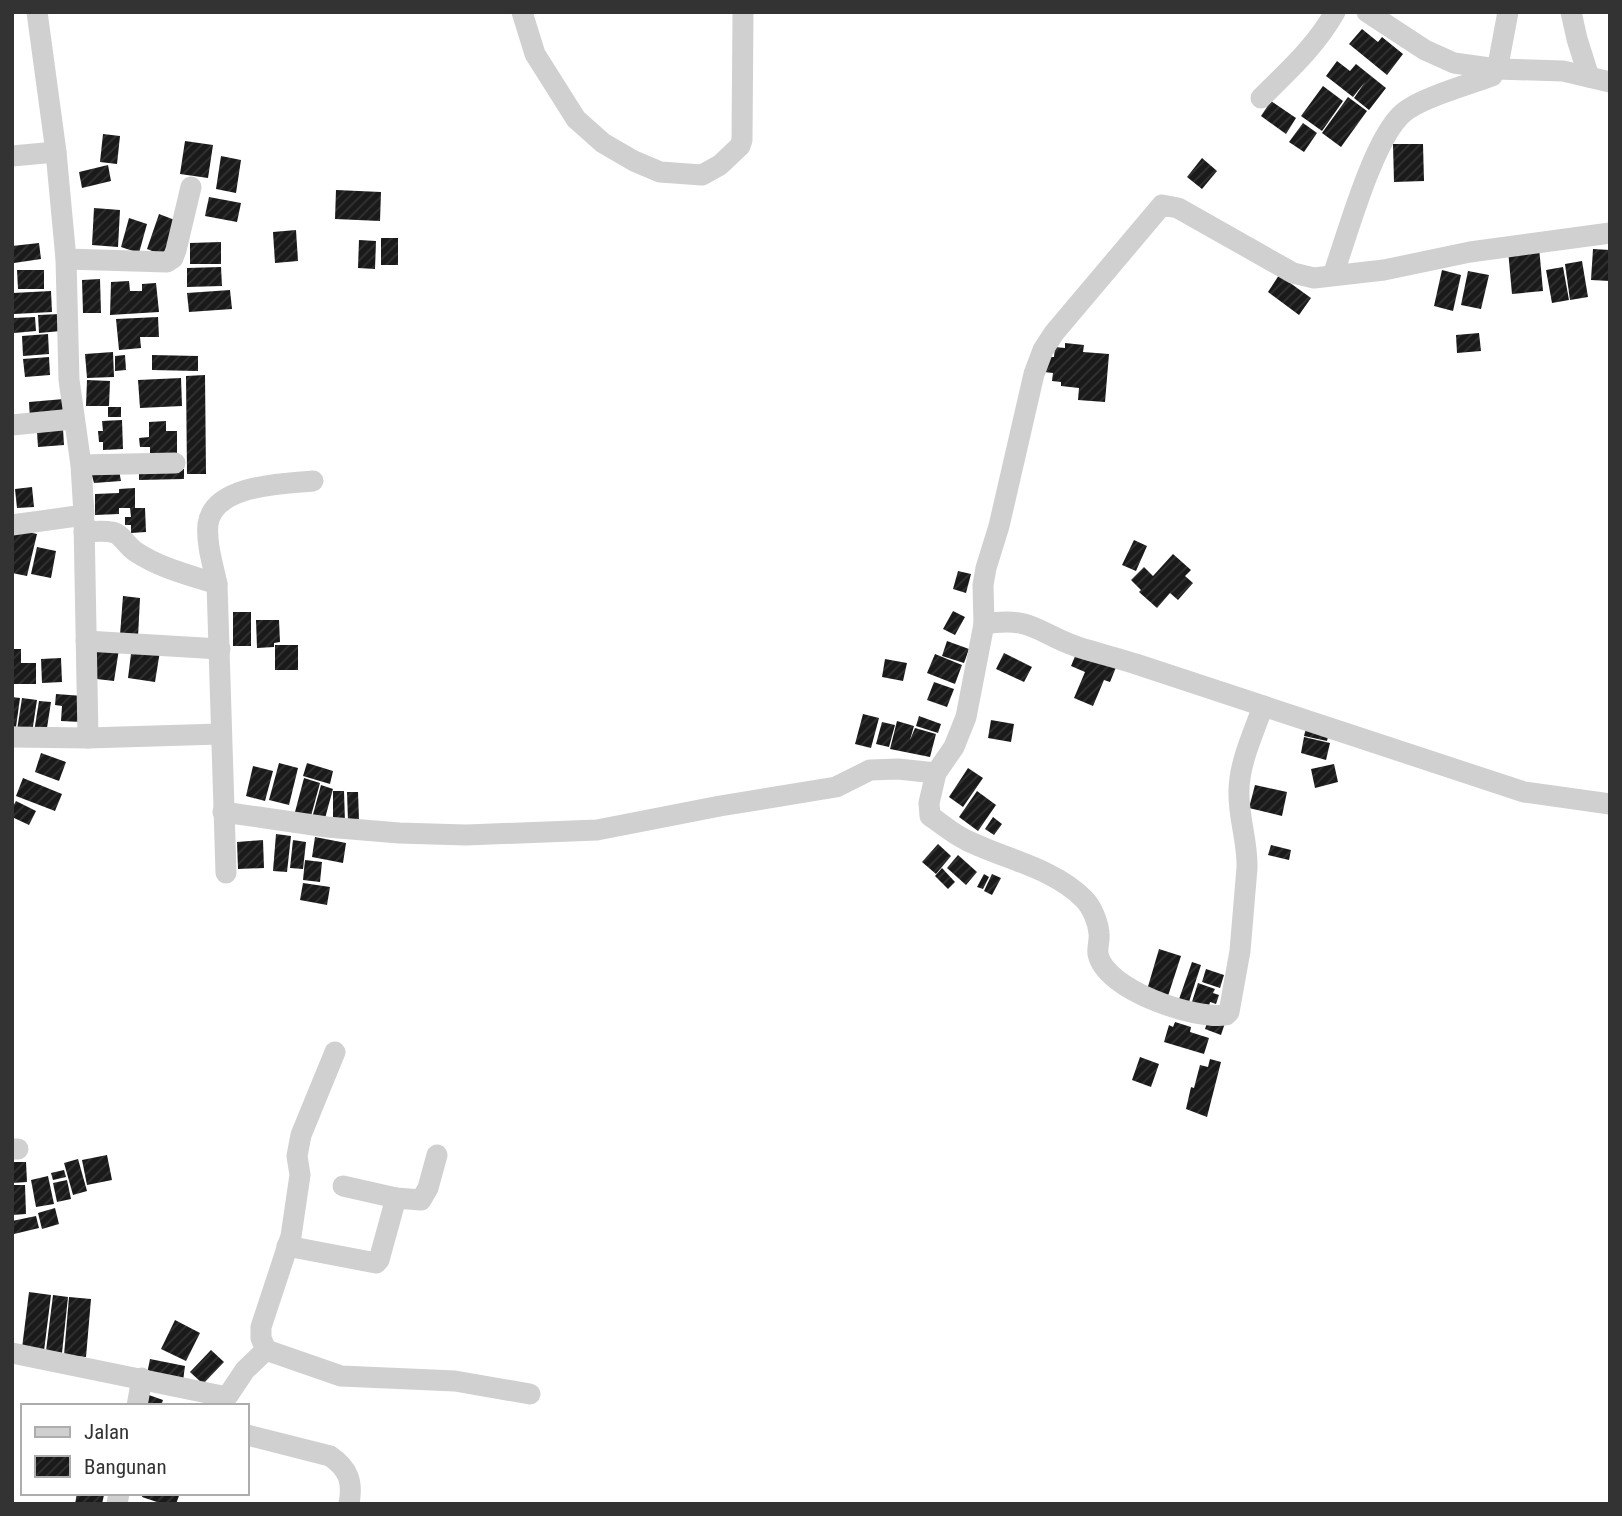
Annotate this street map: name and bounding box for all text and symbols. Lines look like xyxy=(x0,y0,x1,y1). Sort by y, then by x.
legend xyxy=(21,1404,248,1495)
text: Jalan xyxy=(84,1420,129,1444)
text: Bangunan xyxy=(84,1455,167,1479)

